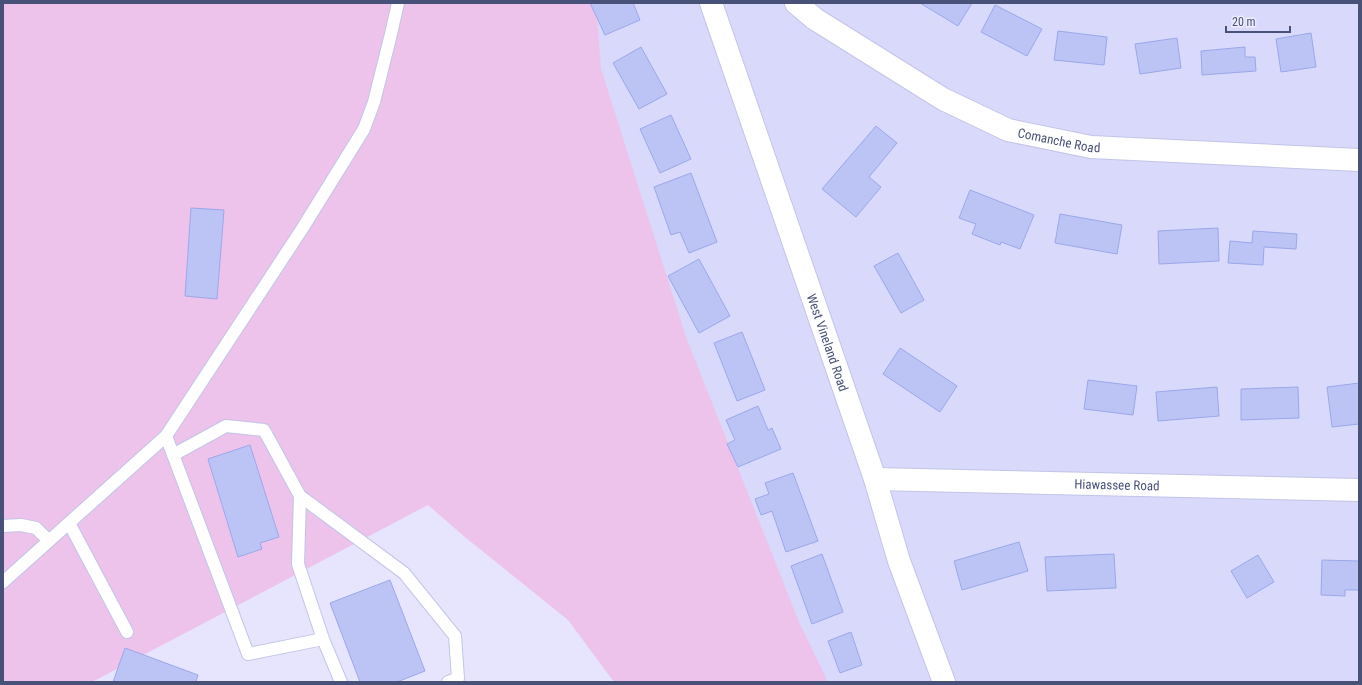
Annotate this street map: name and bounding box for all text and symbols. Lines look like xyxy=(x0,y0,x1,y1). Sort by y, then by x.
scale bar xyxy=(1226,8,1290,34)
text: 20 m xyxy=(1232,15,1256,29)
street label: Comanche Road xyxy=(1017,125,1101,155)
street label: West Vineland Road xyxy=(804,292,851,393)
street label: Hiawassee Road xyxy=(1074,477,1160,493)

